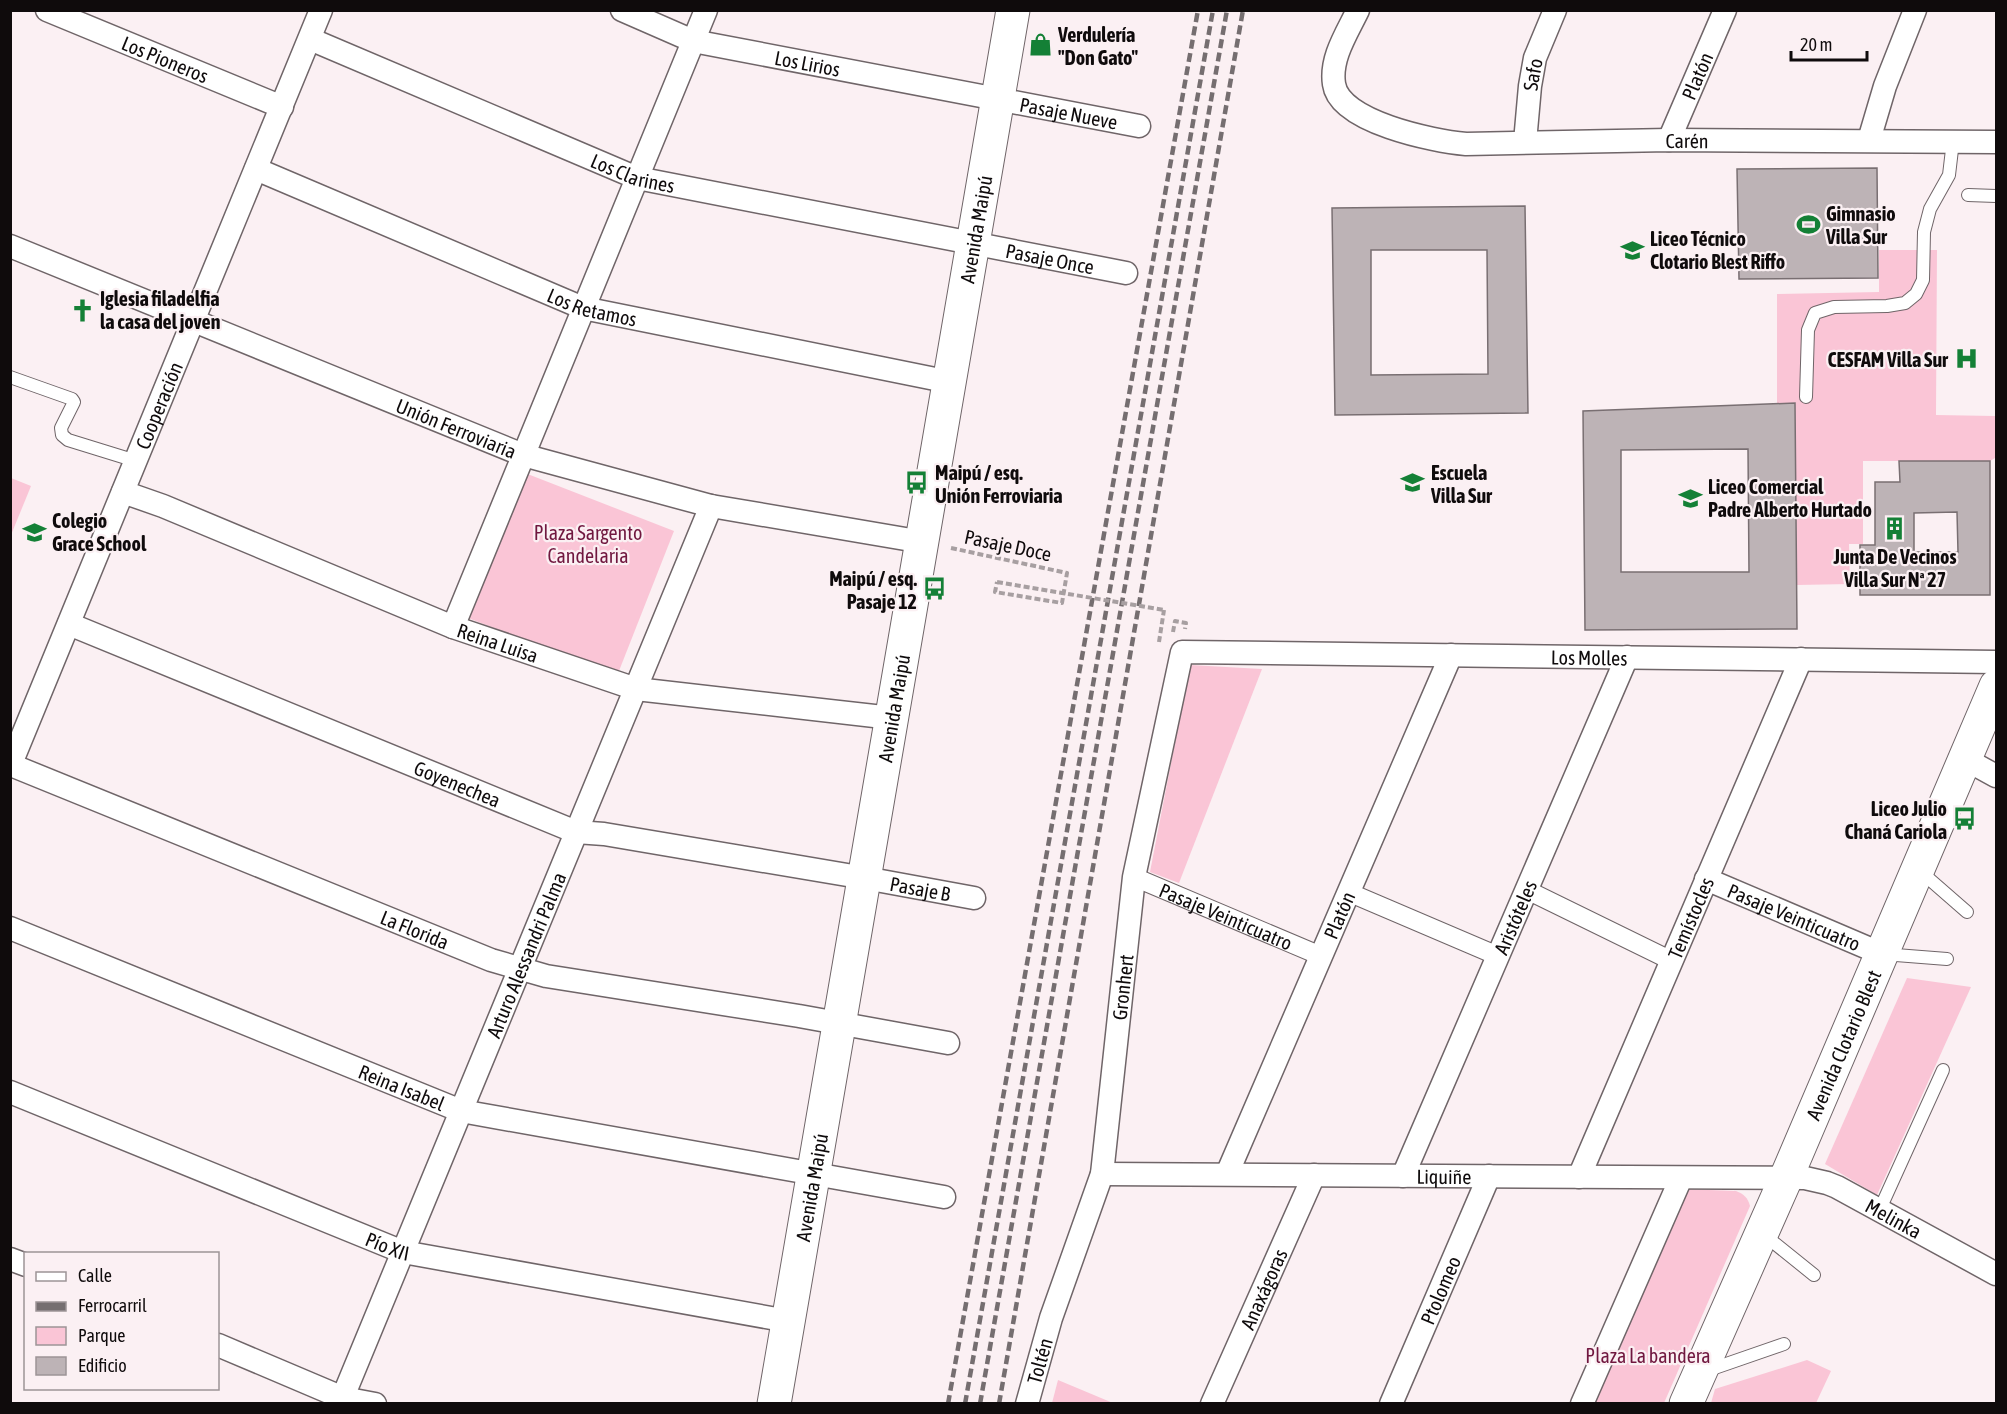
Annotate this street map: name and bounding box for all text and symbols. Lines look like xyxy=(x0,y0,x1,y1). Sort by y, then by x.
place label: Verdulería "Don Gato" xyxy=(1057,23,1139,69)
scale bar xyxy=(1791,24,1868,62)
street label: Los Pioneros xyxy=(119,31,212,87)
shop icon: Verdulería "Don Gato" xyxy=(1027,32,1053,58)
text: 20 m xyxy=(1800,34,1832,55)
street label: Los Lirios xyxy=(773,45,842,80)
street label: Platón xyxy=(1676,49,1717,103)
street label: Safo xyxy=(1518,56,1546,92)
street label: Pasaje Nueve xyxy=(1018,92,1120,133)
street label: Carén xyxy=(1665,128,1709,152)
street label: Los Clarines xyxy=(588,148,677,197)
street label: Avenida Maipú xyxy=(955,173,996,285)
place label: Gimnasio Villa Sur xyxy=(1825,202,1896,248)
sports icon: Gimnasio Villa Sur xyxy=(1795,211,1821,237)
place label: Liceo Técnico Clotario Blest Riffo xyxy=(1650,227,1785,273)
school or university icon: Liceo Técnico Clotario Blest Riffo xyxy=(1619,237,1645,263)
street label: Pasaje Once xyxy=(1004,238,1096,278)
street label: Los Retamos xyxy=(544,283,639,330)
place label: Iglesia filadelfia la casa del joven xyxy=(100,287,220,333)
church icon: Iglesia filadelfia la casa del joven xyxy=(69,297,95,323)
hospital icon: CESFAM Villa Sur xyxy=(1953,346,1979,372)
place label: CESFAM Villa Sur xyxy=(1827,348,1949,371)
street label: Cooperación xyxy=(130,358,187,452)
street label: Unión Ferroviaria xyxy=(393,393,520,463)
place label: Maipú / esq. Unión Ferroviaria xyxy=(935,461,1063,507)
place label: Escuela Villa Sur xyxy=(1430,461,1493,507)
bus stop icon: Maipú / esq. Unión Ferroviaria xyxy=(904,470,930,496)
school or university icon: Escuela Villa Sur xyxy=(1400,470,1426,496)
place label: Liceo Comercial Padre Alberto Hurtado xyxy=(1708,475,1872,521)
school or university icon: Liceo Comercial Padre Alberto Hurtado xyxy=(1677,485,1703,511)
place label: Colegio Grace School xyxy=(52,509,147,555)
building icon: Junta De Vecinos Villa Sur Nª 27 xyxy=(1882,516,1908,542)
school or university icon: Colegio Grace School xyxy=(21,519,47,545)
park label: Plaza Sargento Candelaria xyxy=(534,521,642,567)
street label: Pasaje Doce xyxy=(962,525,1054,565)
place label: Junta De Vecinos Villa Sur Nª 27 xyxy=(1833,545,1956,591)
place label: Maipú / esq. Pasaje 12 xyxy=(829,567,917,613)
bus stop icon: Maipú / esq. Pasaje 12 xyxy=(922,576,948,602)
street label: Reina Luisa xyxy=(454,618,541,667)
street label: Los Molles xyxy=(1551,645,1627,669)
street label: Avenida Maipú xyxy=(873,652,914,764)
street label: Goyenechea xyxy=(411,755,504,811)
place label: Liceo Julio Chaná Cariola xyxy=(1844,797,1947,843)
bus stop icon: Liceo Julio Chaná Cariola xyxy=(1952,806,1978,832)
street label: Arturo Alessandri Palma xyxy=(481,869,570,1041)
street label: Pasaje B xyxy=(888,871,953,905)
street label: Temístocles xyxy=(1662,874,1718,962)
street label: Aristóteles xyxy=(1489,877,1541,958)
street label: Pasaje Veinticuatro xyxy=(1156,878,1296,954)
street label: Pasaje Veinticuatro xyxy=(1724,878,1864,955)
street label: Platón xyxy=(1318,888,1359,942)
street label: La Florida xyxy=(377,905,452,953)
street label: Gronhert xyxy=(1107,953,1137,1021)
street label: Avenida Clotario Blest xyxy=(1801,966,1885,1123)
street label: Reina Isabel xyxy=(356,1059,449,1115)
street label: Avenida Maipú xyxy=(791,1131,832,1243)
street label: Liquiñe xyxy=(1416,1164,1472,1188)
street label: Melinka xyxy=(1862,1193,1926,1243)
street label: Pío XII xyxy=(363,1227,411,1264)
street label: Anaxágoras xyxy=(1235,1245,1291,1333)
legend xyxy=(24,1252,219,1390)
street label: Ptolomeo xyxy=(1415,1252,1465,1328)
text: Calle xyxy=(78,1265,112,1286)
text: Ferrocarril xyxy=(78,1295,147,1316)
text: Parque xyxy=(78,1325,126,1346)
street label: Toltén xyxy=(1022,1335,1056,1386)
park label: Plaza La bandera xyxy=(1585,1344,1711,1367)
text: Edificio xyxy=(78,1355,127,1376)

